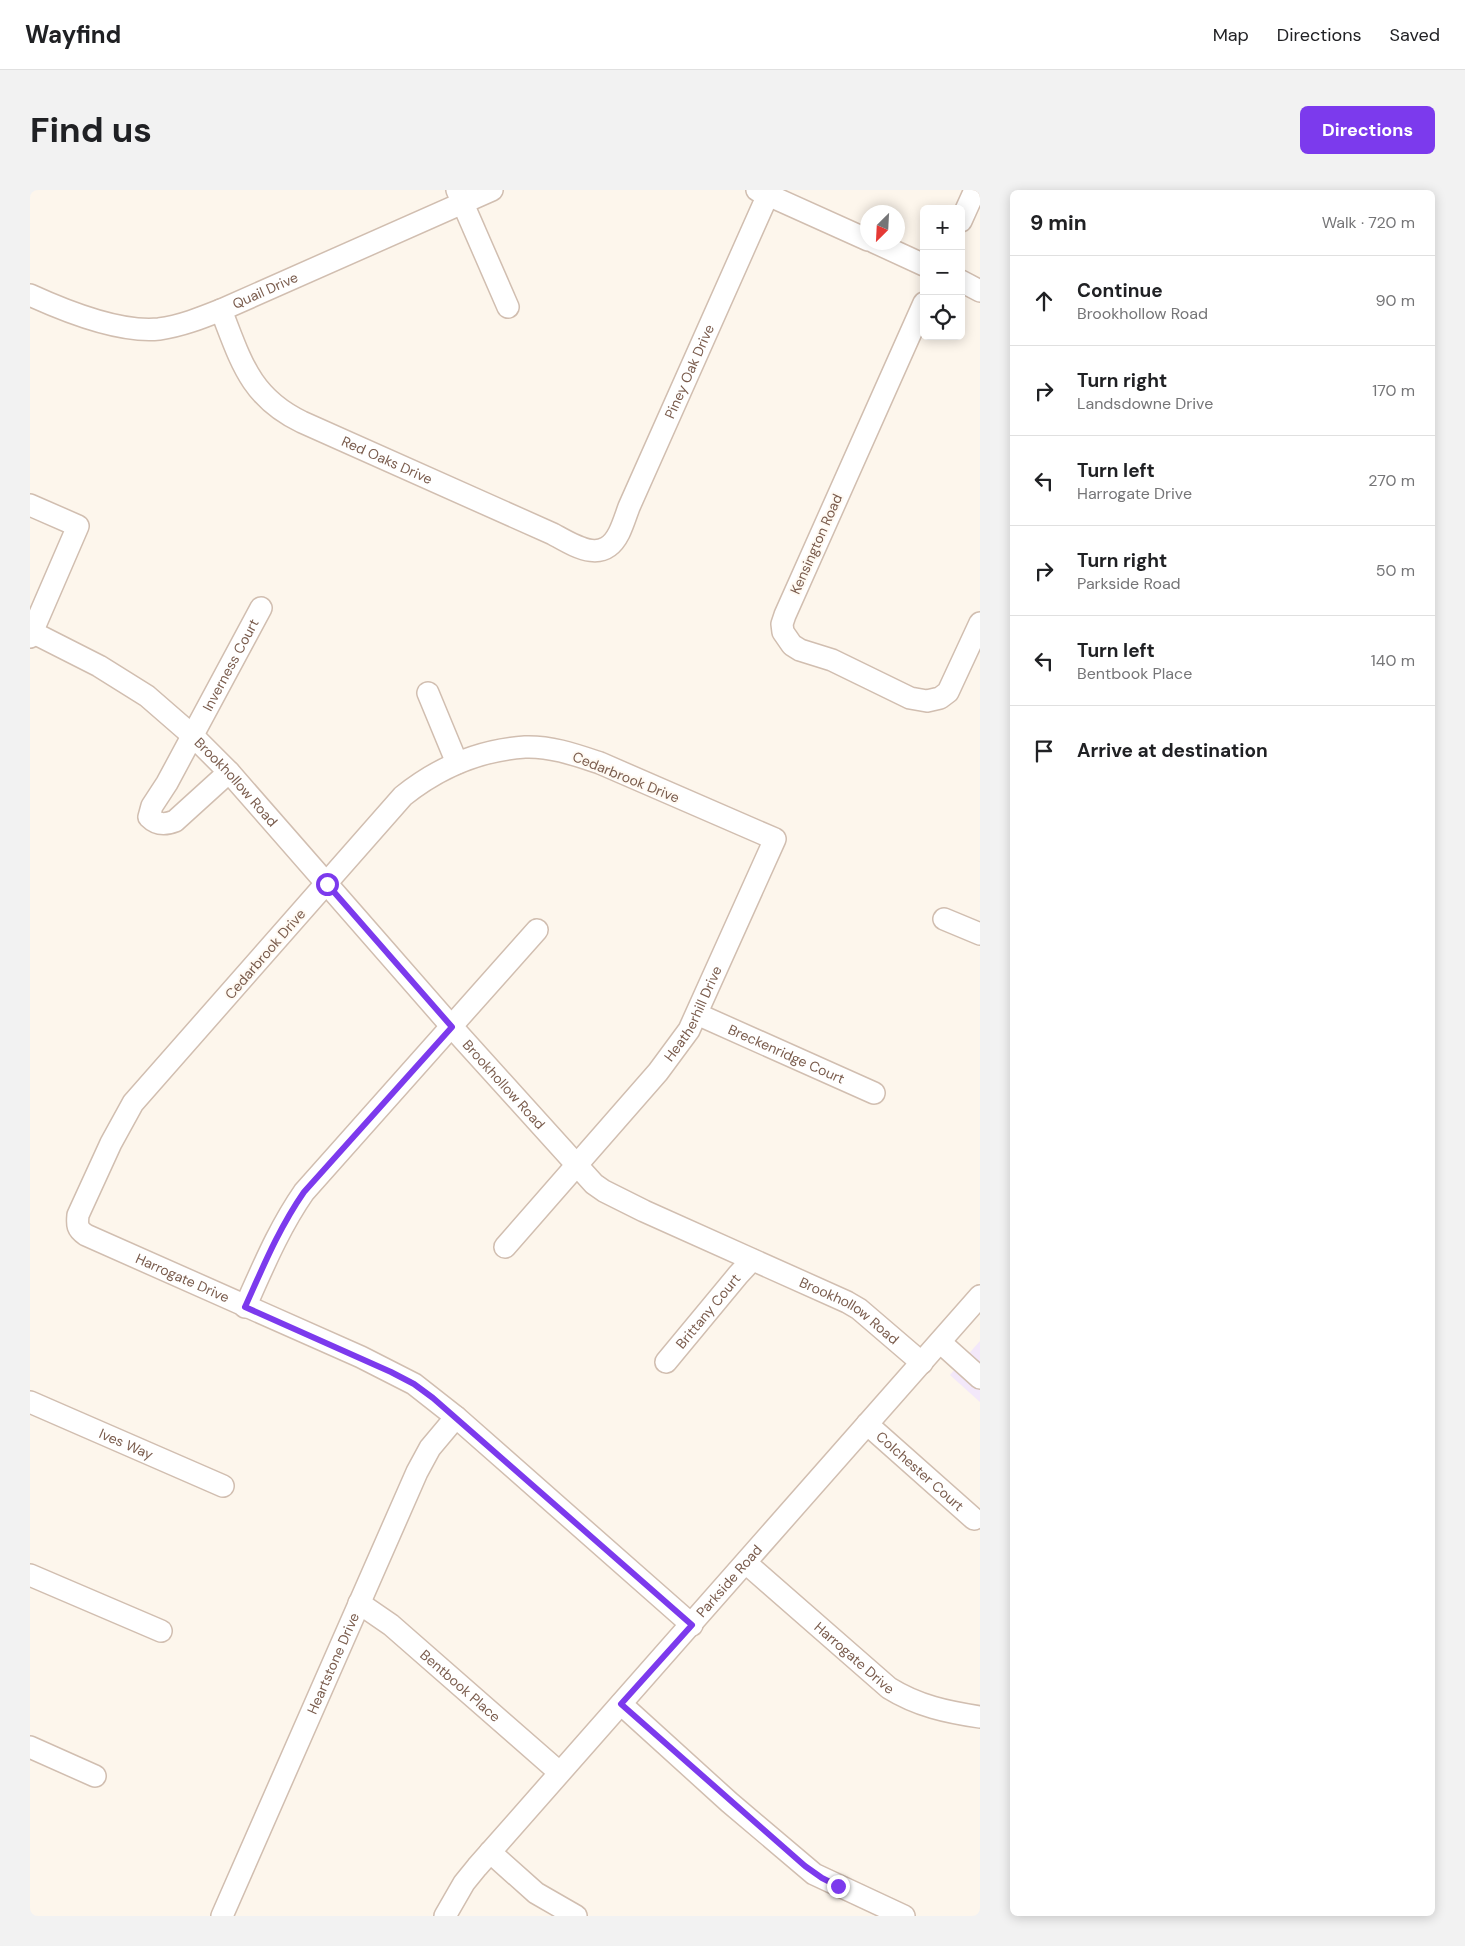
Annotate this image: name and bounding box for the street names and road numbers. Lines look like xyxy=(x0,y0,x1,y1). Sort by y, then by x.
street label: Quail Drive xyxy=(230,268,301,313)
street label: Piney Oak Drive xyxy=(661,321,718,421)
street label: Red Oaks Drive xyxy=(339,432,435,488)
street label: Kensington Road xyxy=(786,491,846,597)
street label: Inverness Court xyxy=(198,616,263,714)
street label: Brookhollow Road xyxy=(191,734,282,830)
street label: Cedarbrook Drive xyxy=(570,747,682,807)
street label: Cedarbrook Drive xyxy=(221,905,309,1003)
street label: Heatherhill Drive xyxy=(660,963,726,1065)
street label: Breckenridge Court xyxy=(725,1020,847,1088)
street label: Brookhollow Road xyxy=(459,1036,549,1133)
street label: Harrogate Drive xyxy=(133,1249,232,1306)
street label: Brittany Court xyxy=(672,1270,744,1352)
street label: Brookhollow Road xyxy=(797,1273,903,1348)
street label: Ives Way xyxy=(97,1424,156,1464)
street label: Colchester Court xyxy=(872,1427,968,1515)
street label: Parkside Road xyxy=(692,1541,766,1621)
street label: Heartstone Drive xyxy=(303,1610,363,1717)
street label: Harrogate Drive xyxy=(811,1618,898,1698)
street label: Bentbook Place xyxy=(416,1646,504,1726)

